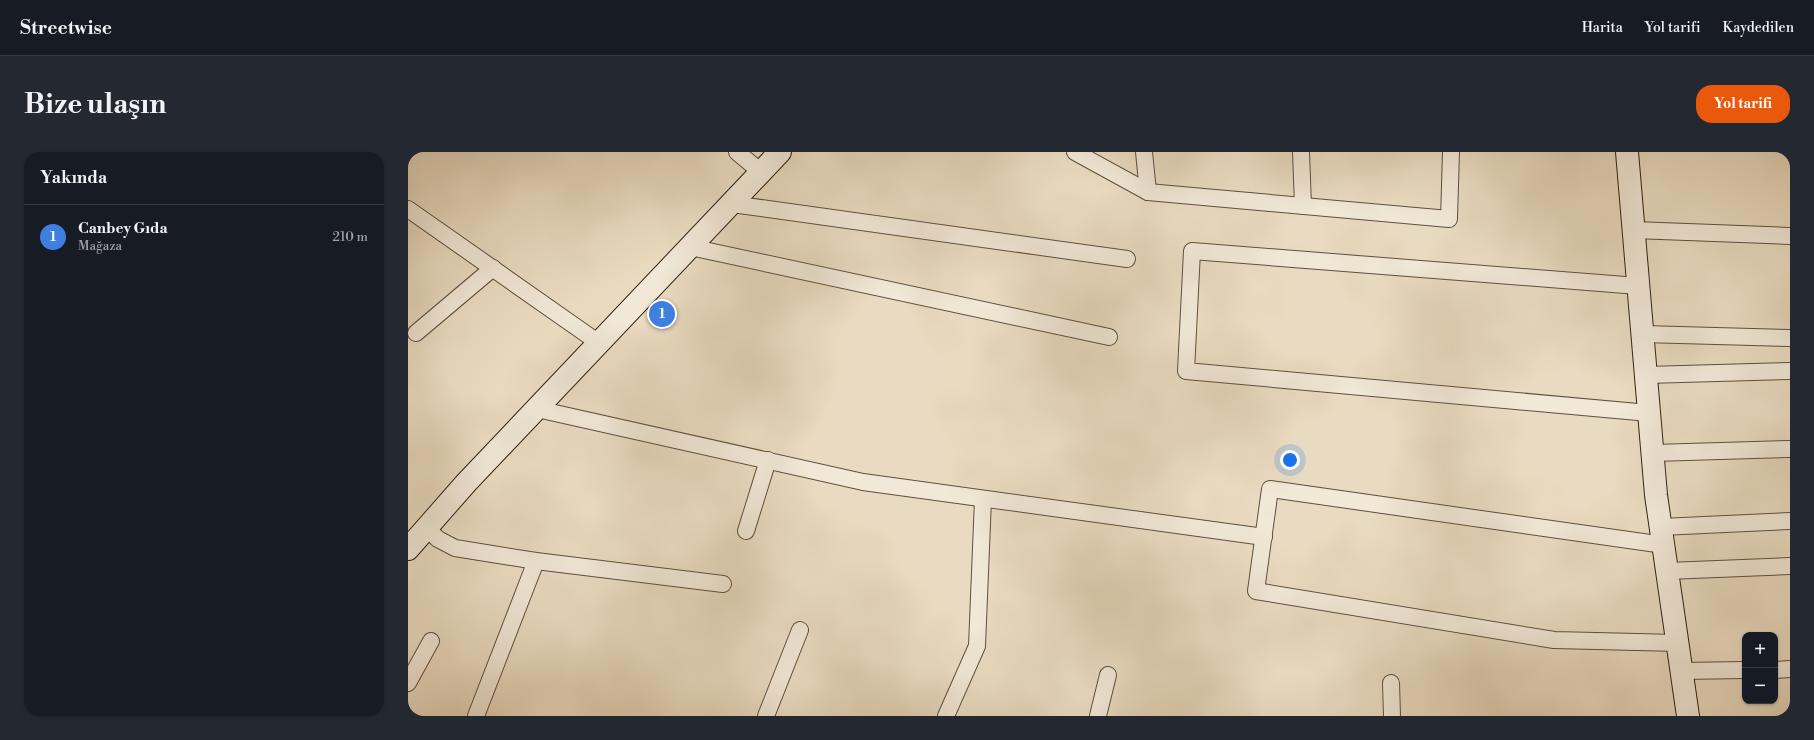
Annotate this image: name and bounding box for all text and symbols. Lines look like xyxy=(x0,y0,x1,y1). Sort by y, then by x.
text: Streetwise xyxy=(20,16,112,40)
text: Harita xyxy=(1582,19,1623,37)
text: Yol tarifi xyxy=(1645,19,1701,37)
text: Kaydedilen xyxy=(1723,19,1794,37)
button: Yol tarifi xyxy=(1696,85,1790,123)
text: Bize ulaşın xyxy=(24,87,166,122)
text: Yakında xyxy=(40,167,107,189)
text: Canbey Gıda xyxy=(78,219,168,238)
text: 1 xyxy=(50,229,56,245)
text: 210 m xyxy=(333,229,368,245)
text: Mağaza xyxy=(78,238,122,254)
pin: 1 xyxy=(649,299,675,329)
your location xyxy=(1280,450,1300,470)
map controls xyxy=(1742,632,1778,704)
button: + xyxy=(1742,632,1778,668)
button: − xyxy=(1742,668,1778,704)

